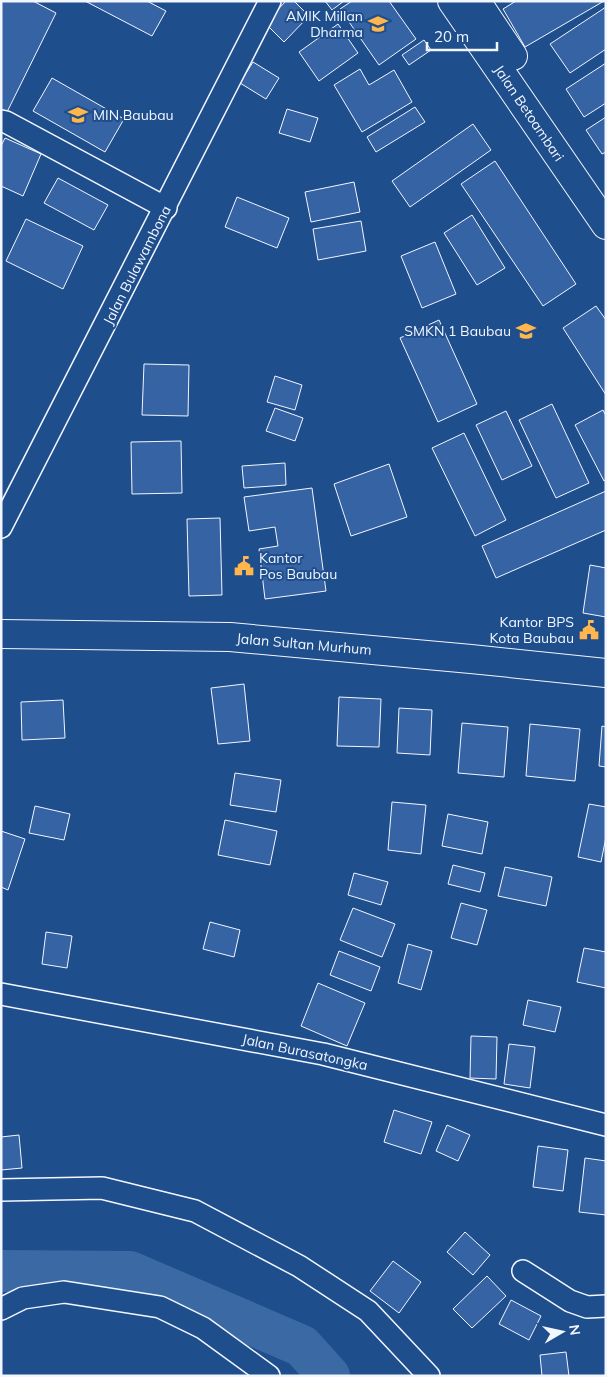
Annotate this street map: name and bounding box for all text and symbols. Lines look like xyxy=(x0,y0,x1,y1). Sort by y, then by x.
place label: AMIK Millan Dharma xyxy=(286,7,363,41)
school or university icon: AMIK Millan Dharma xyxy=(367,13,389,35)
scale bar xyxy=(427,20,497,52)
text: 20 m xyxy=(434,27,469,46)
street label: Jalan Betoambari xyxy=(490,61,568,165)
school or university icon: MIN Baubau xyxy=(67,104,89,126)
place label: MIN Baubau xyxy=(93,106,174,124)
street label: Jalan Bulawambona xyxy=(99,202,175,328)
school or university icon: SMKN 1 Baubau xyxy=(515,320,537,342)
place label: SMKN 1 Baubau xyxy=(404,322,511,340)
place label: Kantor Pos Baubau xyxy=(259,549,337,583)
public building icon: Kantor Pos Baubau xyxy=(233,555,255,577)
place label: Kantor BPS Kota Baubau xyxy=(490,613,574,647)
public building icon: Kantor BPS Kota Baubau xyxy=(578,619,600,641)
street label: Jalan Sultan Murhum xyxy=(236,629,372,659)
street label: Jalan Burasatongka xyxy=(241,1030,369,1074)
north arrow xyxy=(537,1307,587,1357)
text: N xyxy=(565,1323,585,1337)

